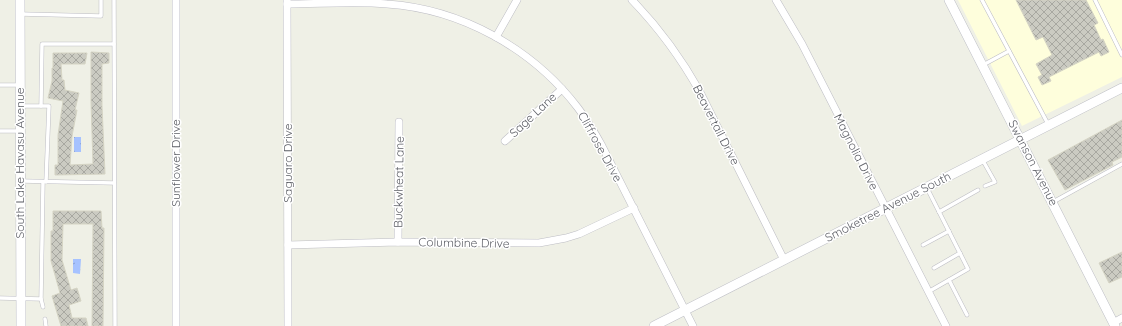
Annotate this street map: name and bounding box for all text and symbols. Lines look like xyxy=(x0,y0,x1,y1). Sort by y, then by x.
street label: Beavertail Drive xyxy=(690,82,743,168)
street label: South Lake Havasu Avenue xyxy=(12,87,27,239)
street label: Sage Lane xyxy=(506,89,559,140)
street label: Cliffrose Drive xyxy=(575,109,626,185)
street label: Magnolia Drive xyxy=(831,111,882,193)
street label: Swanson Avenue xyxy=(1005,117,1062,208)
street label: Sunflower Drive xyxy=(168,119,183,207)
street label: Saguaro Drive xyxy=(280,123,295,203)
street label: Buckwheat Lane xyxy=(390,136,407,228)
street label: Smoketree Avenue South xyxy=(822,168,953,245)
street label: Columbine Drive xyxy=(418,234,510,251)

